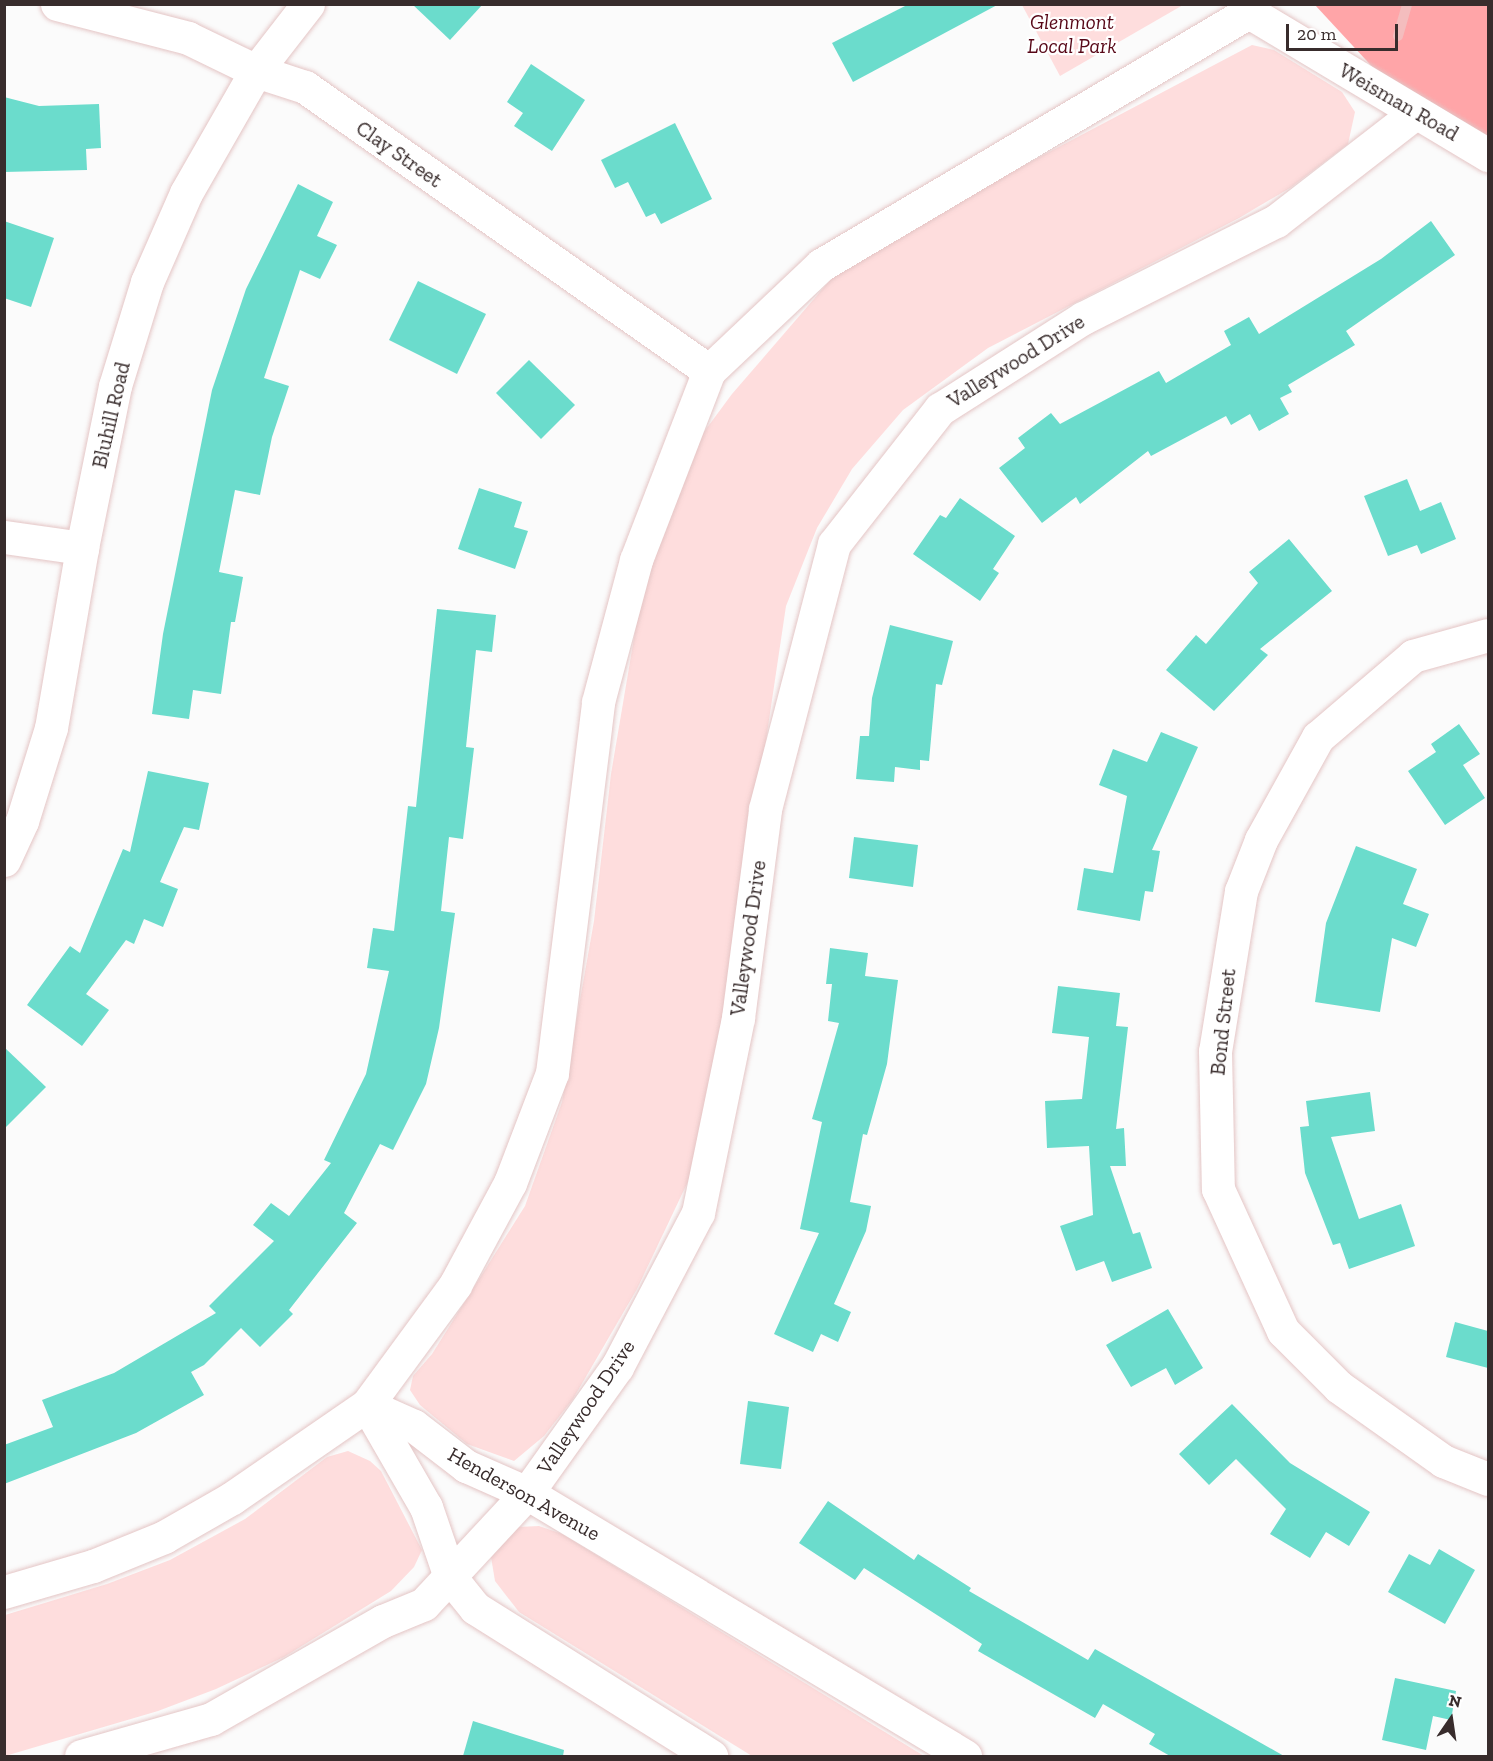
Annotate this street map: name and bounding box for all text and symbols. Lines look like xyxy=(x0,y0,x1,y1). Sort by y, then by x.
park label: Glenmont Local Park xyxy=(1027,9,1117,59)
scale bar xyxy=(1289,12,1402,50)
text: 20 m xyxy=(1297,23,1336,45)
street label: Weisman Road xyxy=(1335,58,1463,146)
street label: Clay Street xyxy=(351,115,447,193)
street label: Valleywood Drive xyxy=(943,309,1089,413)
street label: Bluhill Road xyxy=(87,359,135,471)
street label: Valleywood Drive xyxy=(725,859,771,1017)
street label: Bond Street xyxy=(1205,967,1241,1077)
street label: Valleywood Drive xyxy=(532,1335,640,1479)
street label: Henderson Avenue xyxy=(443,1442,605,1546)
north arrow xyxy=(1421,1689,1481,1749)
text: N xyxy=(1447,1690,1463,1712)

